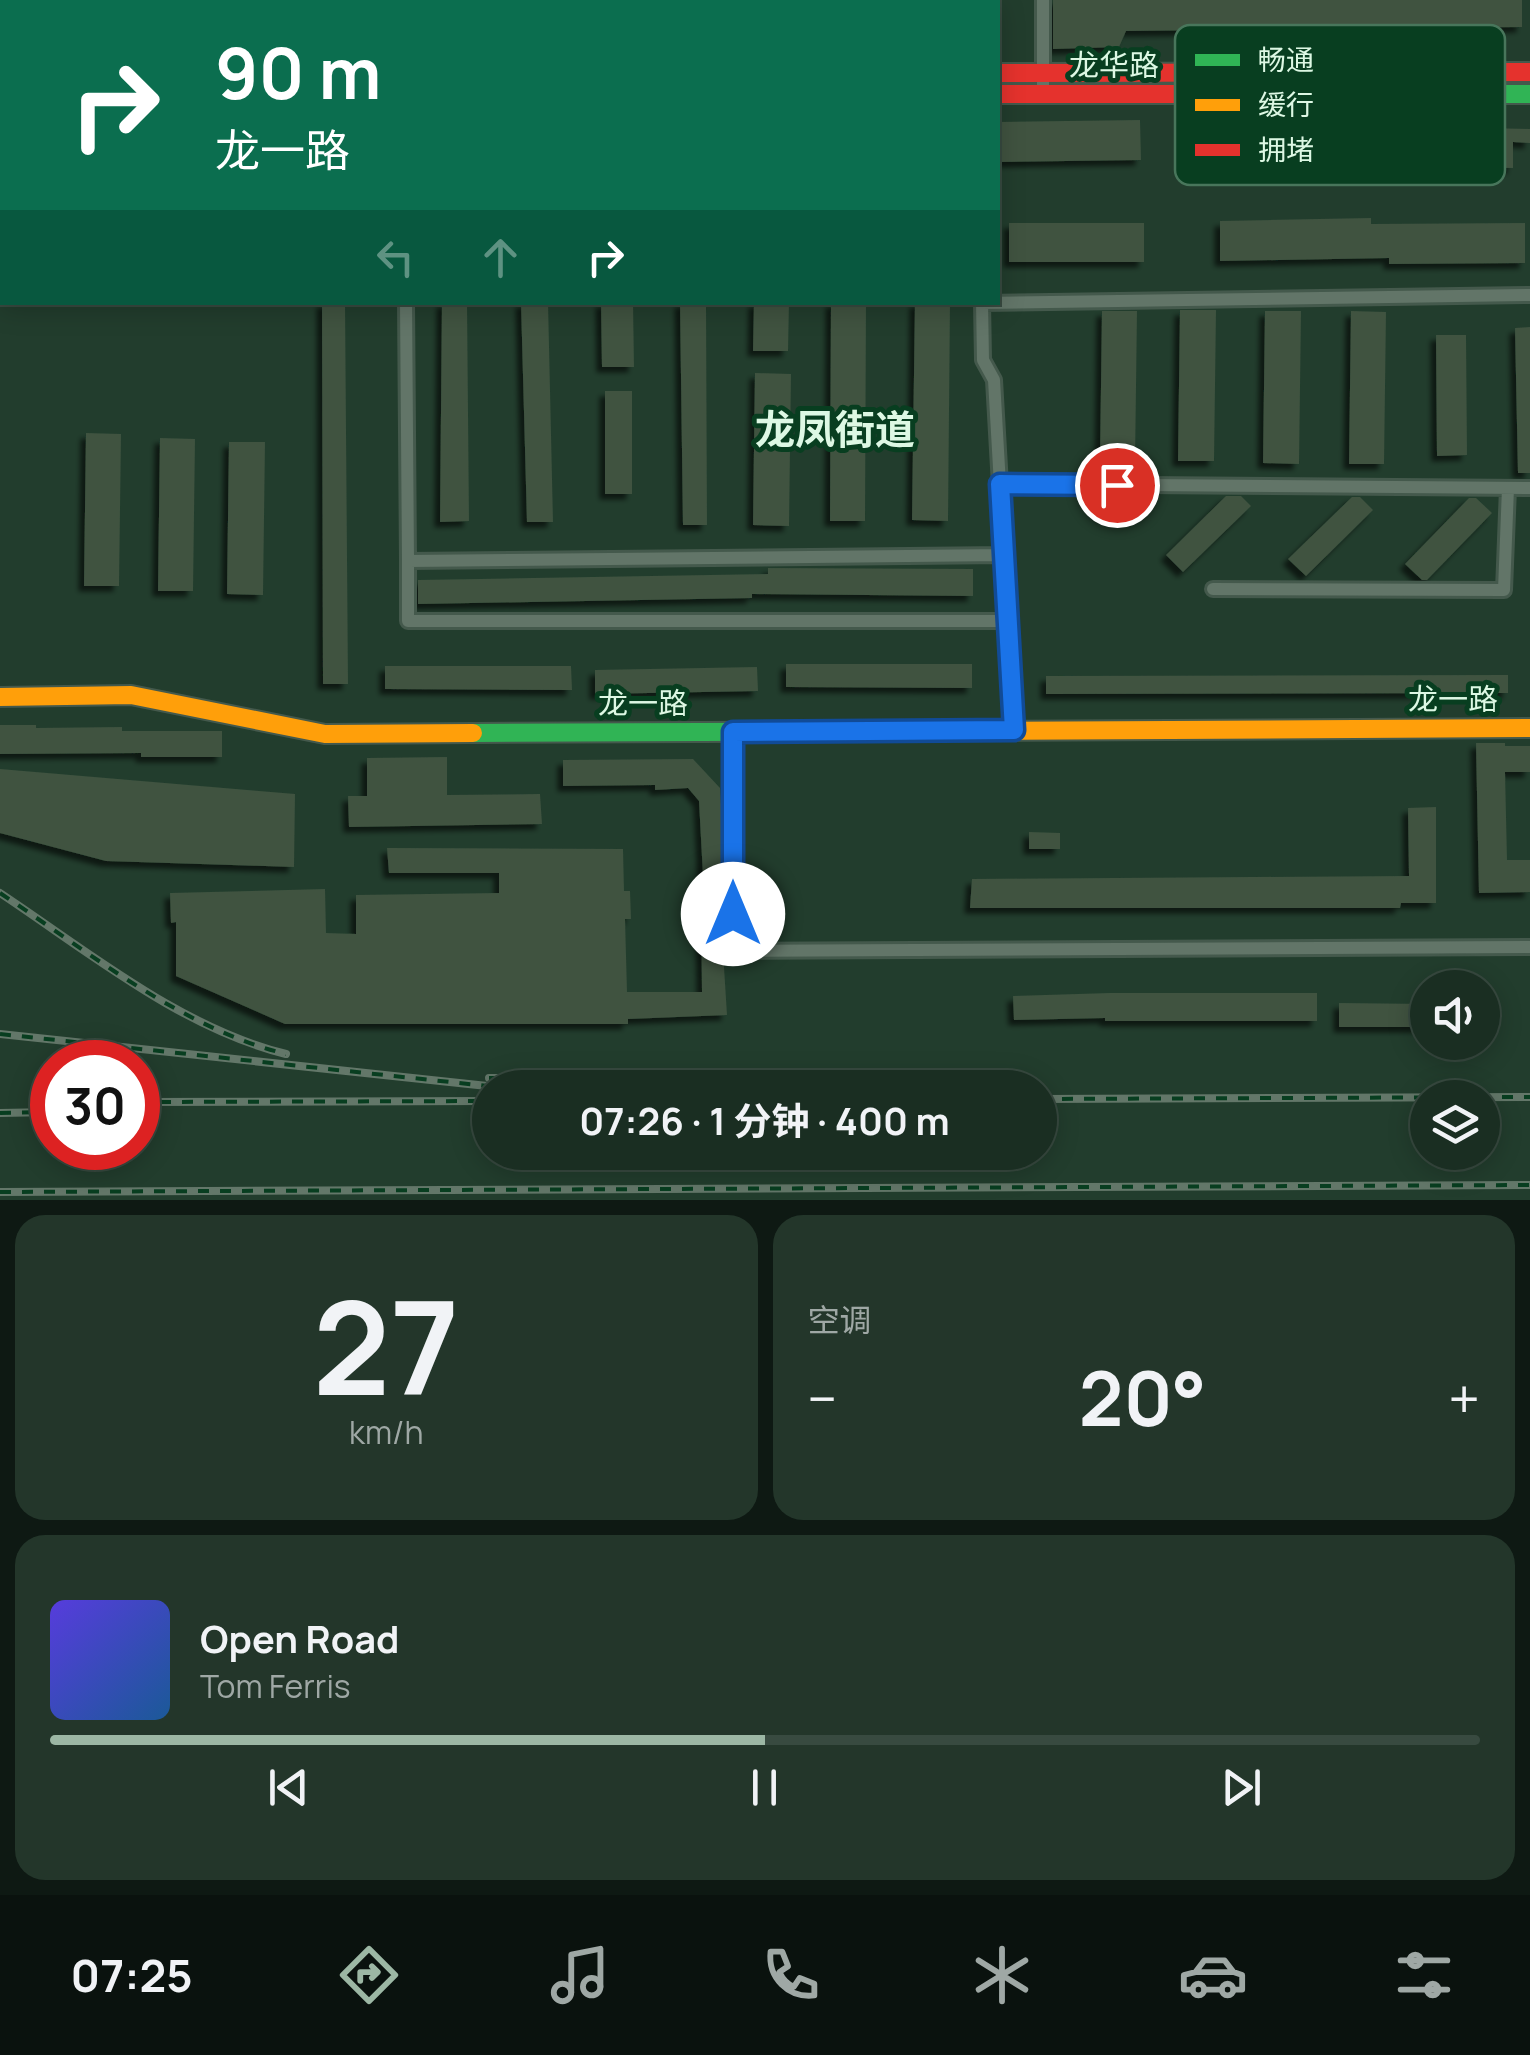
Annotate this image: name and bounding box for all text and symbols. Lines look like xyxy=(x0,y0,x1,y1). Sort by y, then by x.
text: 90 m xyxy=(215,24,382,120)
legend xyxy=(1175,25,1505,185)
icon: right xyxy=(50,40,180,170)
text: 畅通 xyxy=(1258,40,1314,78)
street label: 龙华路 xyxy=(1069,44,1159,85)
text: 缓行 xyxy=(1258,85,1314,123)
text: 龙一路 xyxy=(215,119,350,181)
text: 拥堵 xyxy=(1258,130,1314,168)
icon: left xyxy=(368,230,423,285)
icon: ahead xyxy=(473,230,528,285)
icon: right xyxy=(578,230,633,285)
district label: 龙凤街道 xyxy=(755,401,915,456)
pin xyxy=(1075,443,1160,528)
icon: arrive xyxy=(1090,458,1145,513)
street label: 龙一路 xyxy=(1408,678,1498,719)
street label: 龙一路 xyxy=(598,682,688,723)
position arrow xyxy=(681,862,785,966)
map controls xyxy=(1410,970,1500,1170)
button: sound xyxy=(1410,970,1500,1060)
speed limit sign: 30 xyxy=(30,1040,160,1170)
button: layers xyxy=(1410,1080,1500,1170)
text: 07:26 · 1 分钟 · 400 m xyxy=(579,1094,950,1146)
text: 27 xyxy=(313,1256,460,1434)
text: 空调 xyxy=(808,1298,872,1342)
text: 20° xyxy=(1079,1346,1207,1449)
text: − xyxy=(808,1360,837,1436)
text: + xyxy=(1448,1360,1480,1436)
text: km/h xyxy=(349,1410,423,1454)
text: Open Road xyxy=(200,1612,399,1664)
text: Tom Ferris xyxy=(200,1664,351,1708)
icon: previous xyxy=(261,1760,316,1815)
icon: pause xyxy=(737,1760,792,1815)
icon: next xyxy=(1214,1760,1269,1815)
icon: directions xyxy=(334,1940,404,2010)
icon: music xyxy=(545,1940,615,2010)
icon: phone xyxy=(756,1940,826,2010)
icon: climate xyxy=(967,1940,1037,2010)
icon: car xyxy=(1178,1940,1248,2010)
icon: filters xyxy=(1389,1940,1459,2010)
text: 07:25 xyxy=(71,1944,193,2006)

